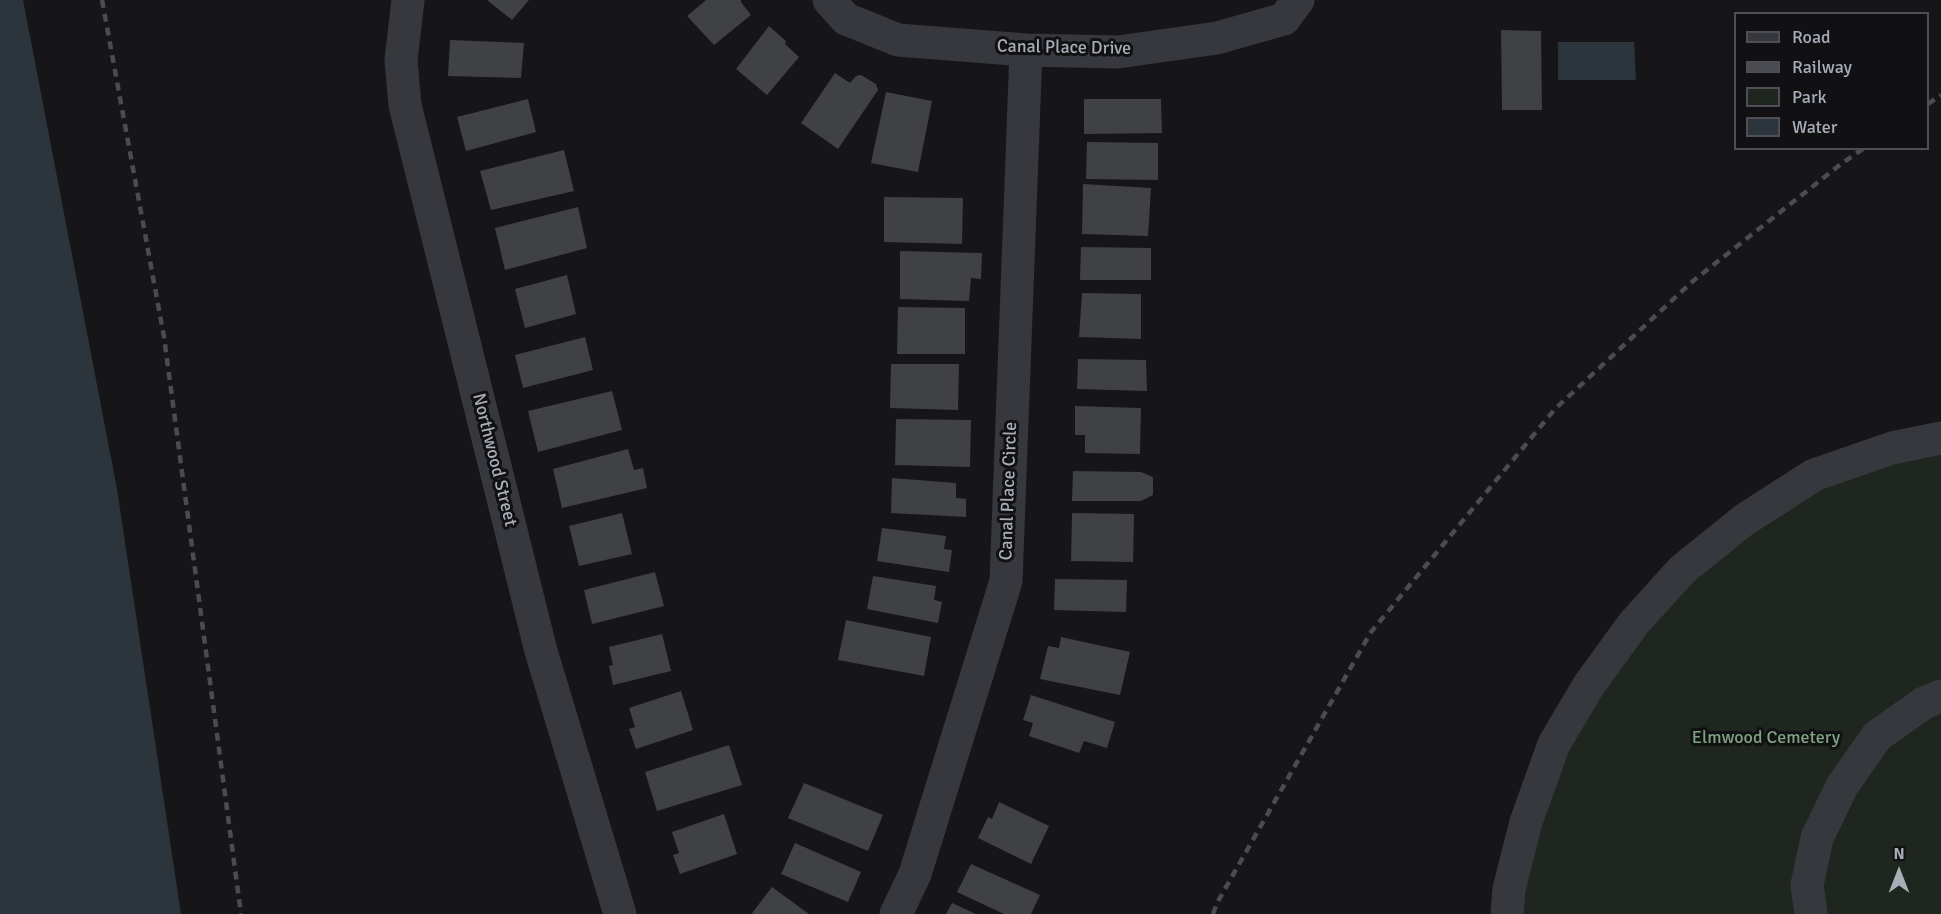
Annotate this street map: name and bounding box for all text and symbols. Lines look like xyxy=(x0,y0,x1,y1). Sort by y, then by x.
legend xyxy=(1734,12,1929,150)
text: Road xyxy=(1792,26,1831,48)
street label: Canal Place Drive xyxy=(997,36,1131,60)
text: Railway xyxy=(1792,56,1852,78)
text: Park xyxy=(1792,86,1827,108)
text: Water xyxy=(1792,116,1837,138)
street label: Northwood Street xyxy=(467,391,521,529)
street label: Canal Place Circle xyxy=(996,421,1022,561)
park label: Elmwood Cemetery xyxy=(1692,727,1840,749)
north arrow xyxy=(1869,842,1929,902)
text: N xyxy=(1893,844,1905,864)

